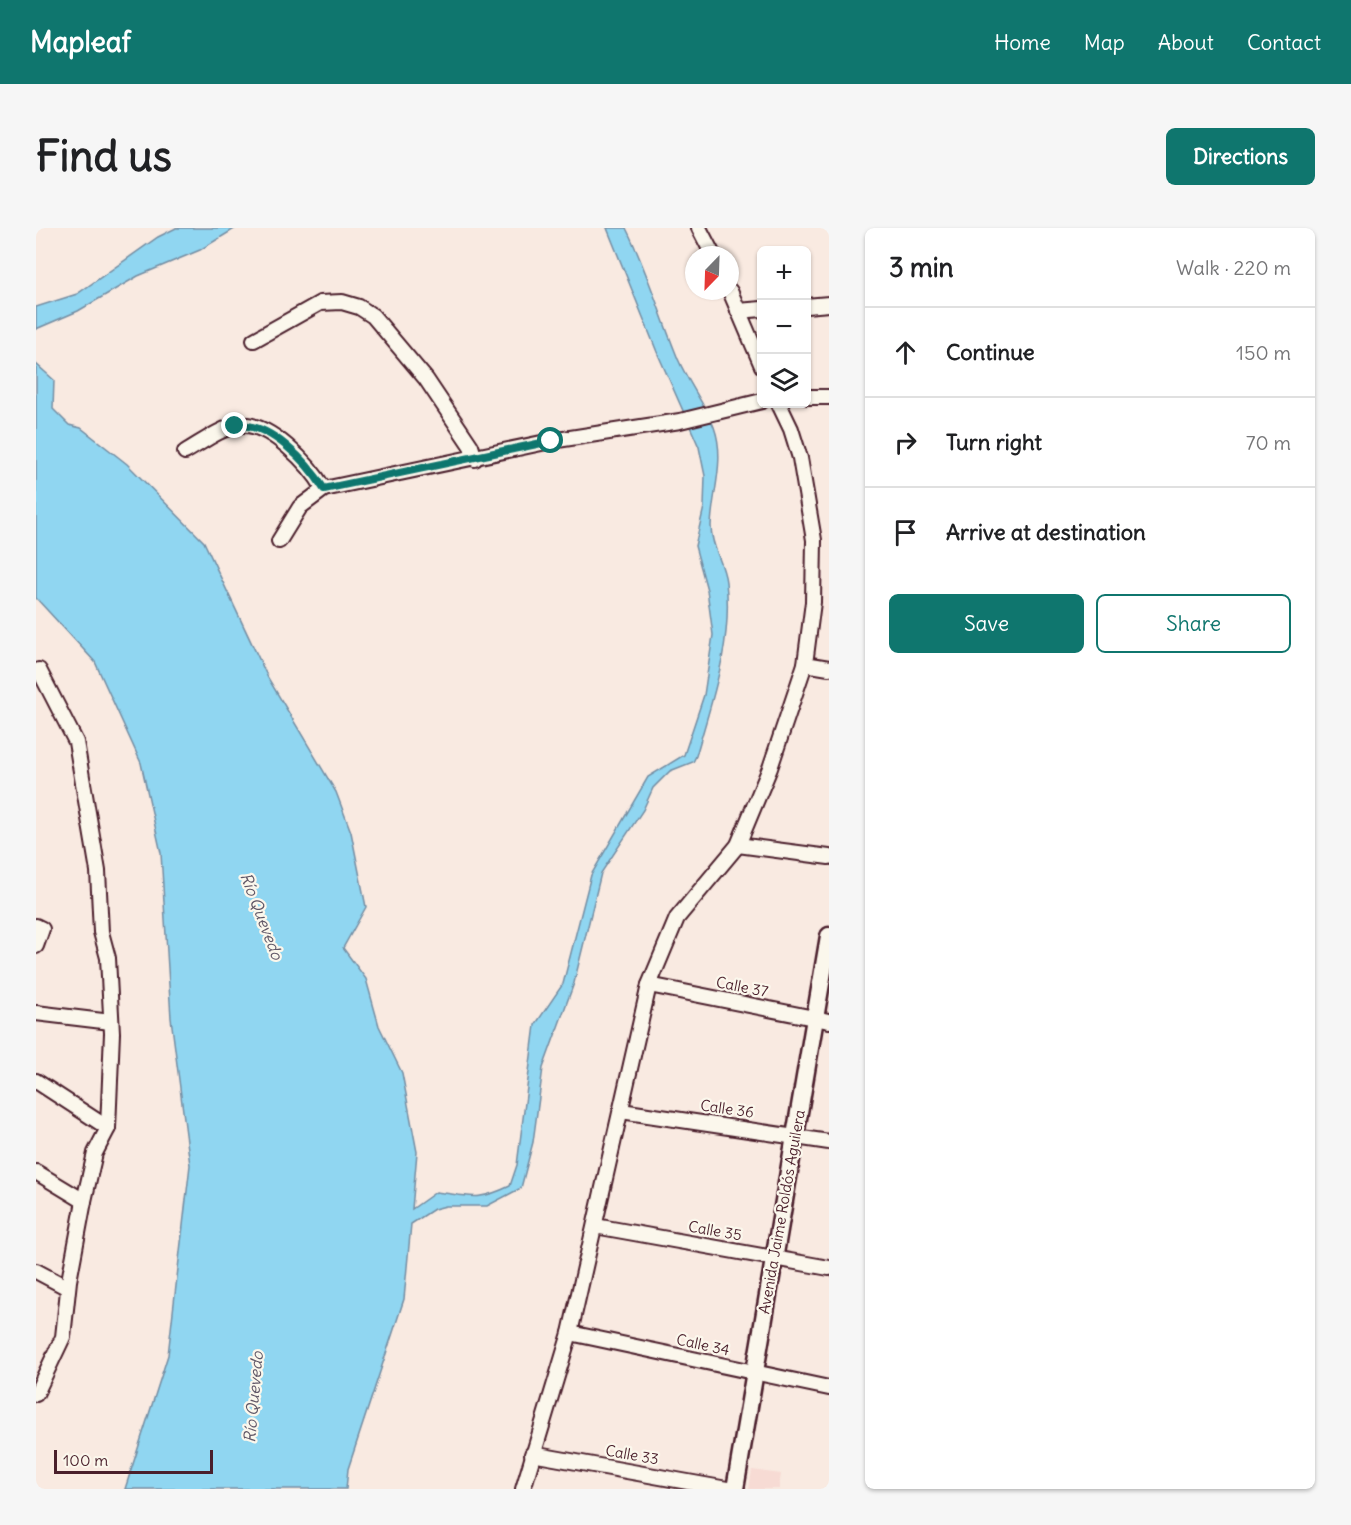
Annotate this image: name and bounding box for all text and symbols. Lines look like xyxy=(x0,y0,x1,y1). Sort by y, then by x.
text: Mapleaf xyxy=(30,24,131,60)
text: Home xyxy=(994,29,1051,56)
text: Map xyxy=(1084,29,1125,56)
text: About xyxy=(1158,29,1214,56)
text: Contact xyxy=(1247,29,1321,56)
button: Directions xyxy=(1166,128,1315,185)
text: Find us xyxy=(36,130,172,182)
north arrow xyxy=(685,246,739,300)
map controls xyxy=(757,246,811,408)
button: + xyxy=(757,246,811,300)
text: 3 min xyxy=(889,251,954,284)
text: Walk · 220 m xyxy=(1176,255,1291,280)
button: − xyxy=(757,300,811,354)
icon: ahead xyxy=(889,336,922,369)
text: Continue xyxy=(946,338,1035,366)
text: 150 m xyxy=(1236,340,1291,365)
button: layers xyxy=(757,354,811,408)
route end xyxy=(221,412,247,438)
icon: right xyxy=(889,426,922,459)
route start xyxy=(537,427,563,453)
text: Turn right xyxy=(946,428,1042,456)
text: 70 m xyxy=(1246,430,1291,455)
icon: arrive xyxy=(889,516,922,549)
text: Arrive at destination xyxy=(946,518,1146,546)
button: Save xyxy=(889,594,1084,653)
button: Share xyxy=(1096,594,1291,653)
water label: Río Quevedo xyxy=(236,870,288,963)
street label: Calle 37 xyxy=(714,972,770,1001)
street label: Calle 36 xyxy=(699,1095,755,1122)
street label: Avenida Jaime Roldós Aguilera xyxy=(754,1108,809,1316)
street label: Calle 35 xyxy=(687,1216,743,1245)
street label: Calle 34 xyxy=(675,1330,732,1359)
water label: Río Quevedo xyxy=(239,1350,267,1443)
street label: Calle 33 xyxy=(604,1440,660,1469)
scale bar xyxy=(54,1447,213,1474)
text: 100 m xyxy=(63,1450,108,1470)

